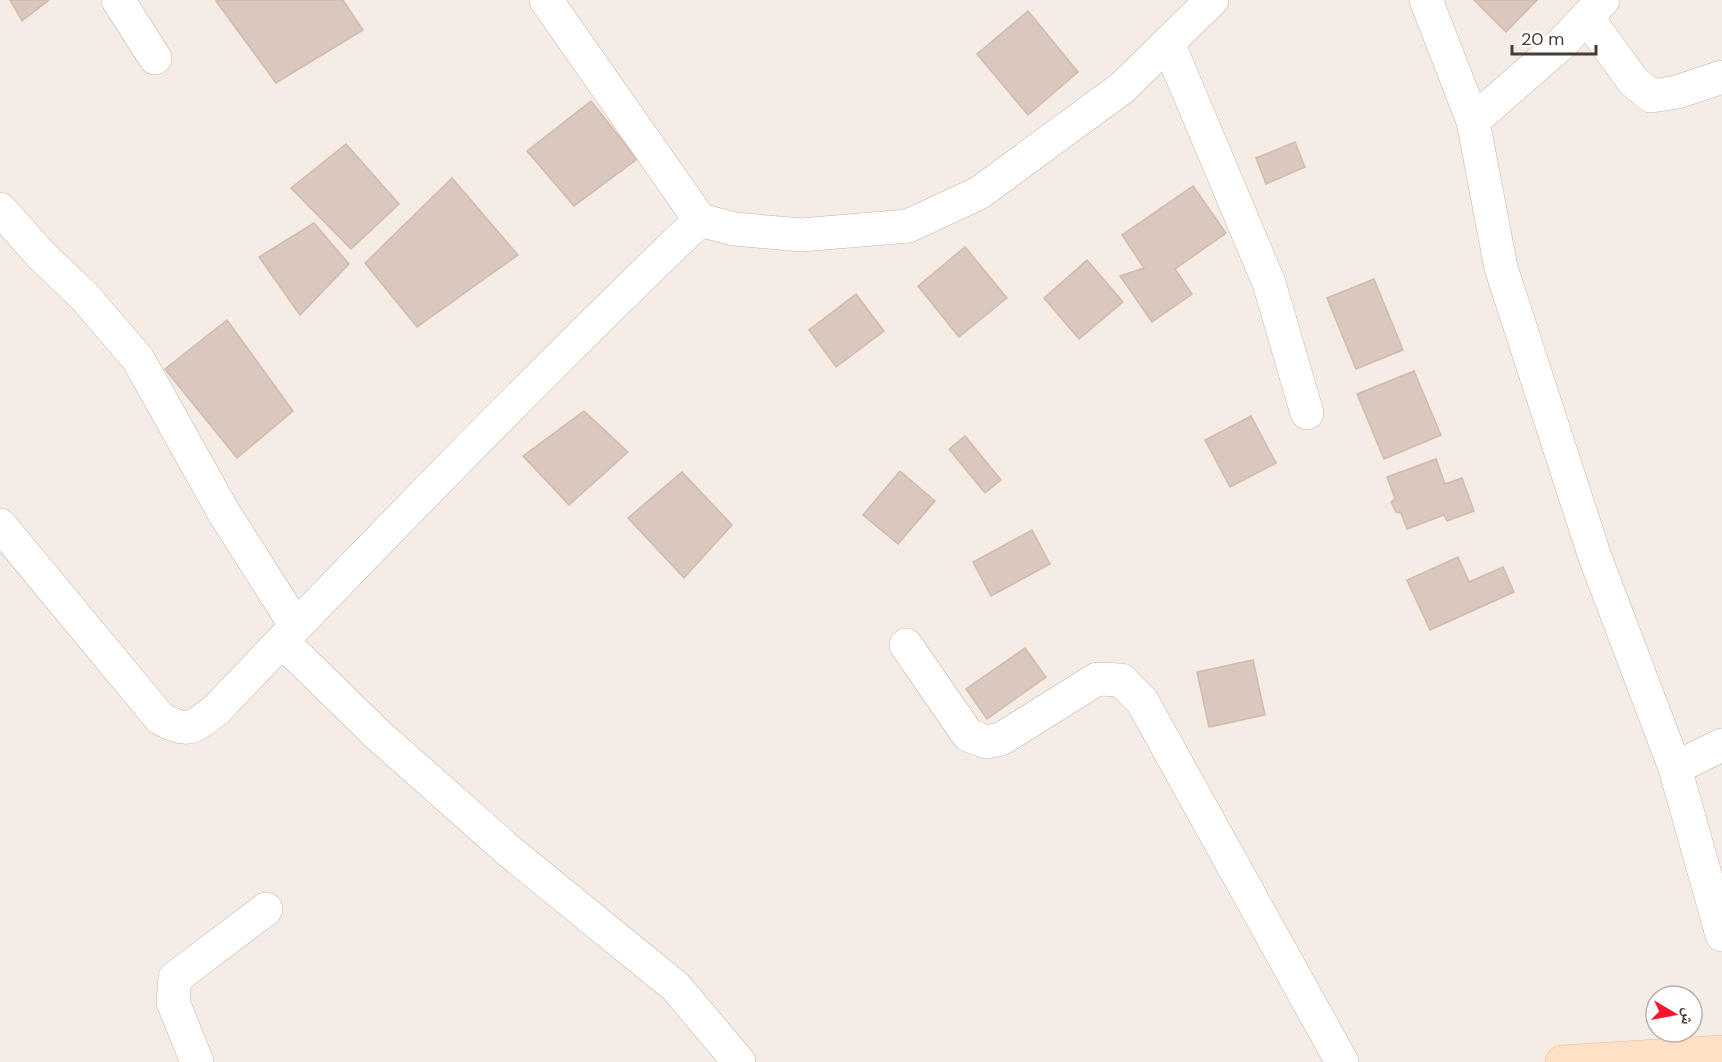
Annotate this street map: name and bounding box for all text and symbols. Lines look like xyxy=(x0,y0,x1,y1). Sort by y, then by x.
scale bar xyxy=(1512,18,1596,56)
text: 20 m xyxy=(1521,27,1564,51)
north arrow xyxy=(1644,984,1704,1044)
text: ش xyxy=(1676,1006,1700,1027)

